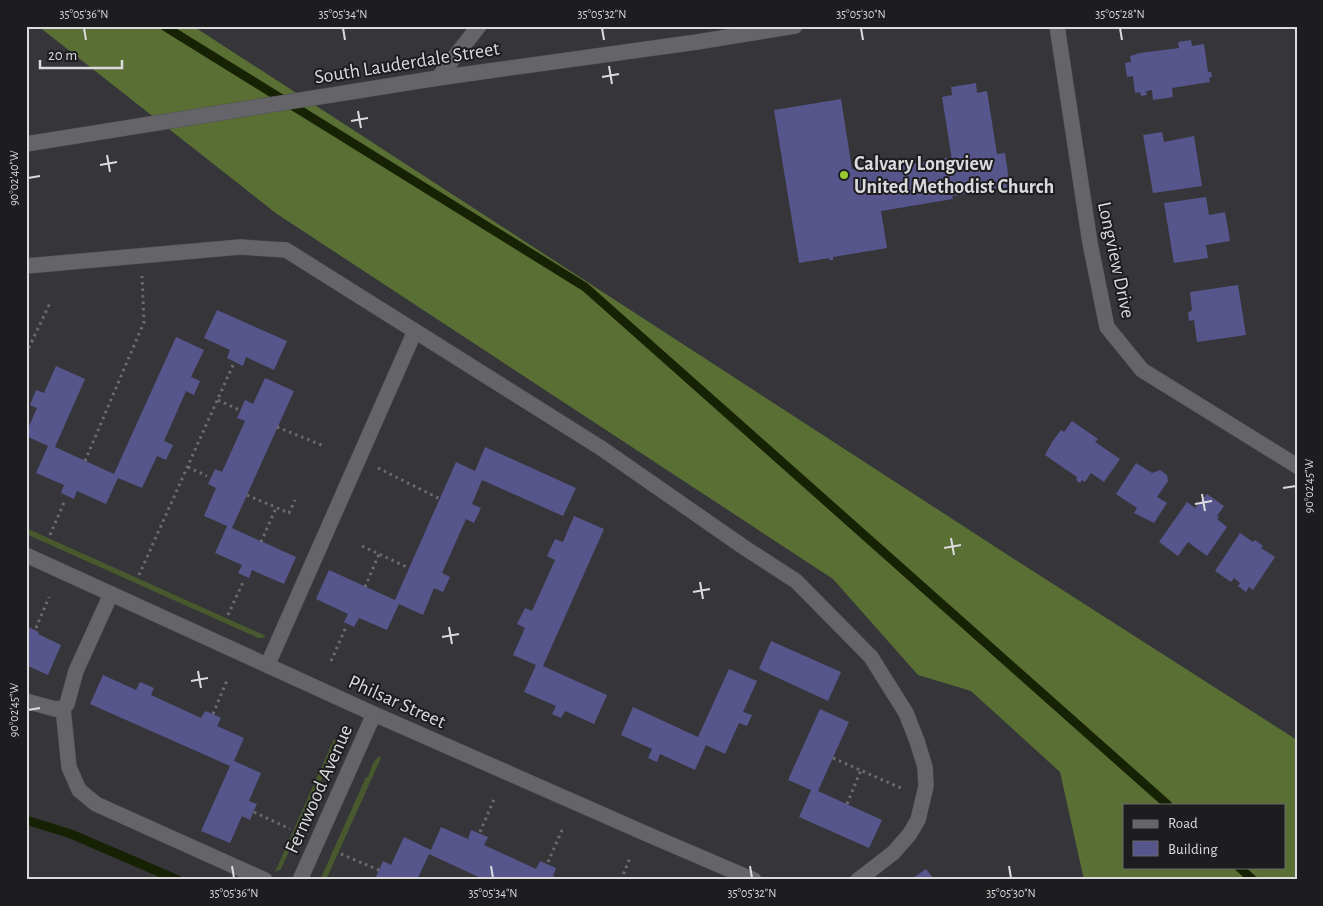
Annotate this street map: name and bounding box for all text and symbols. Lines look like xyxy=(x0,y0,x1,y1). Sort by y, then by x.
text: 35°05'36"N xyxy=(60,8,108,20)
text: 35°05'34"N xyxy=(318,8,368,20)
text: 35°05'32"N xyxy=(578,8,626,20)
text: 35°05'30"N xyxy=(836,8,886,20)
text: 35°05'28"N xyxy=(1095,8,1145,20)
scale bar xyxy=(40,38,122,70)
street label: South Lauderdale Street xyxy=(313,38,502,88)
text: 20 m xyxy=(48,48,77,63)
text: 90°02'40"W xyxy=(8,150,20,206)
place label: Calvary Longview United Methodist Church xyxy=(854,154,1054,197)
marker: Calvary Longview United Methodist Church xyxy=(838,169,850,181)
street label: Longview Drive xyxy=(1094,200,1138,320)
text: 90°02'45"W xyxy=(1303,459,1315,513)
street label: Philsar Street xyxy=(345,672,449,733)
text: 90°02'45"W xyxy=(8,683,20,737)
street label: Fernwood Avenue xyxy=(282,722,356,856)
legend xyxy=(1123,804,1286,868)
text: Road xyxy=(1168,816,1198,831)
text: Building xyxy=(1168,842,1218,857)
text: 35°05'36"N xyxy=(210,887,258,899)
text: 35°05'34"N xyxy=(468,887,518,899)
text: 35°05'32"N xyxy=(728,887,776,899)
text: 35°05'30"N xyxy=(986,887,1036,899)

